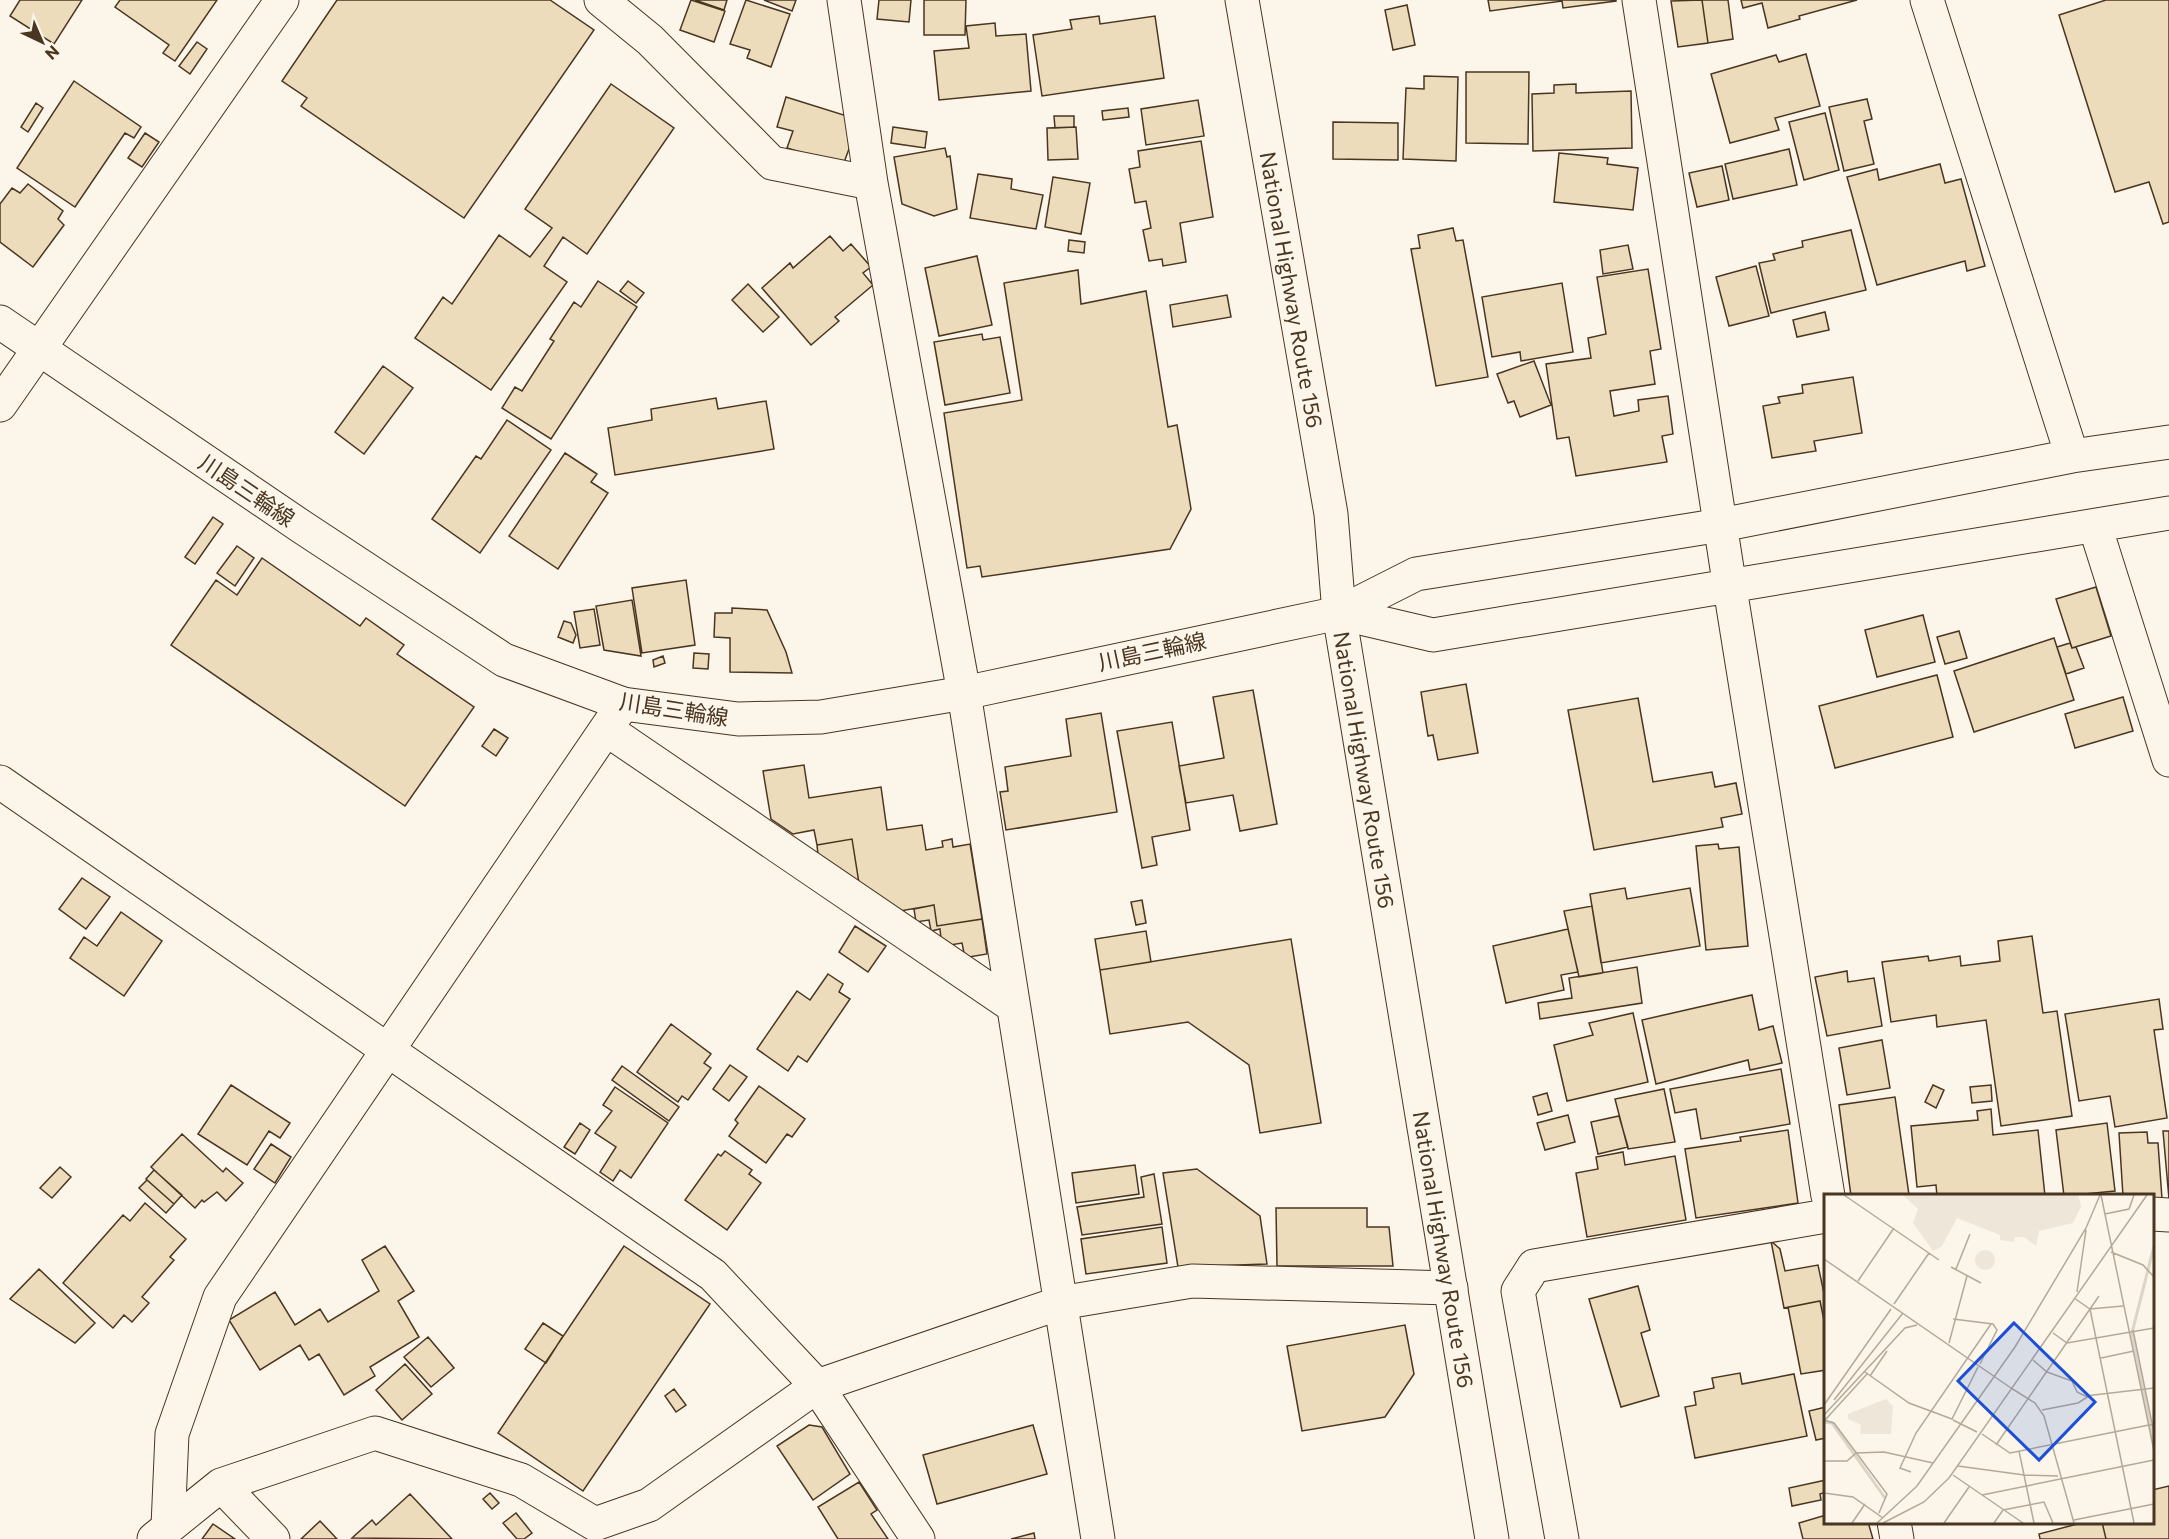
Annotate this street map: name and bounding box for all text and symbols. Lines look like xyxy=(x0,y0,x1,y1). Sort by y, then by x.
north arrow xyxy=(12,12,72,72)
text: N xyxy=(42,42,64,64)
street label: National Highway Route 156 xyxy=(1255,149,1329,430)
street label: 川島三輪線 xyxy=(194,448,300,532)
street label: 川島三輪線 xyxy=(1095,626,1209,676)
street label: National Highway Route 156 xyxy=(1329,629,1401,910)
street label: 川島三輪線 xyxy=(618,687,730,731)
street label: National Highway Route 156 xyxy=(1408,1109,1480,1390)
inset map xyxy=(1824,1194,2154,1524)

